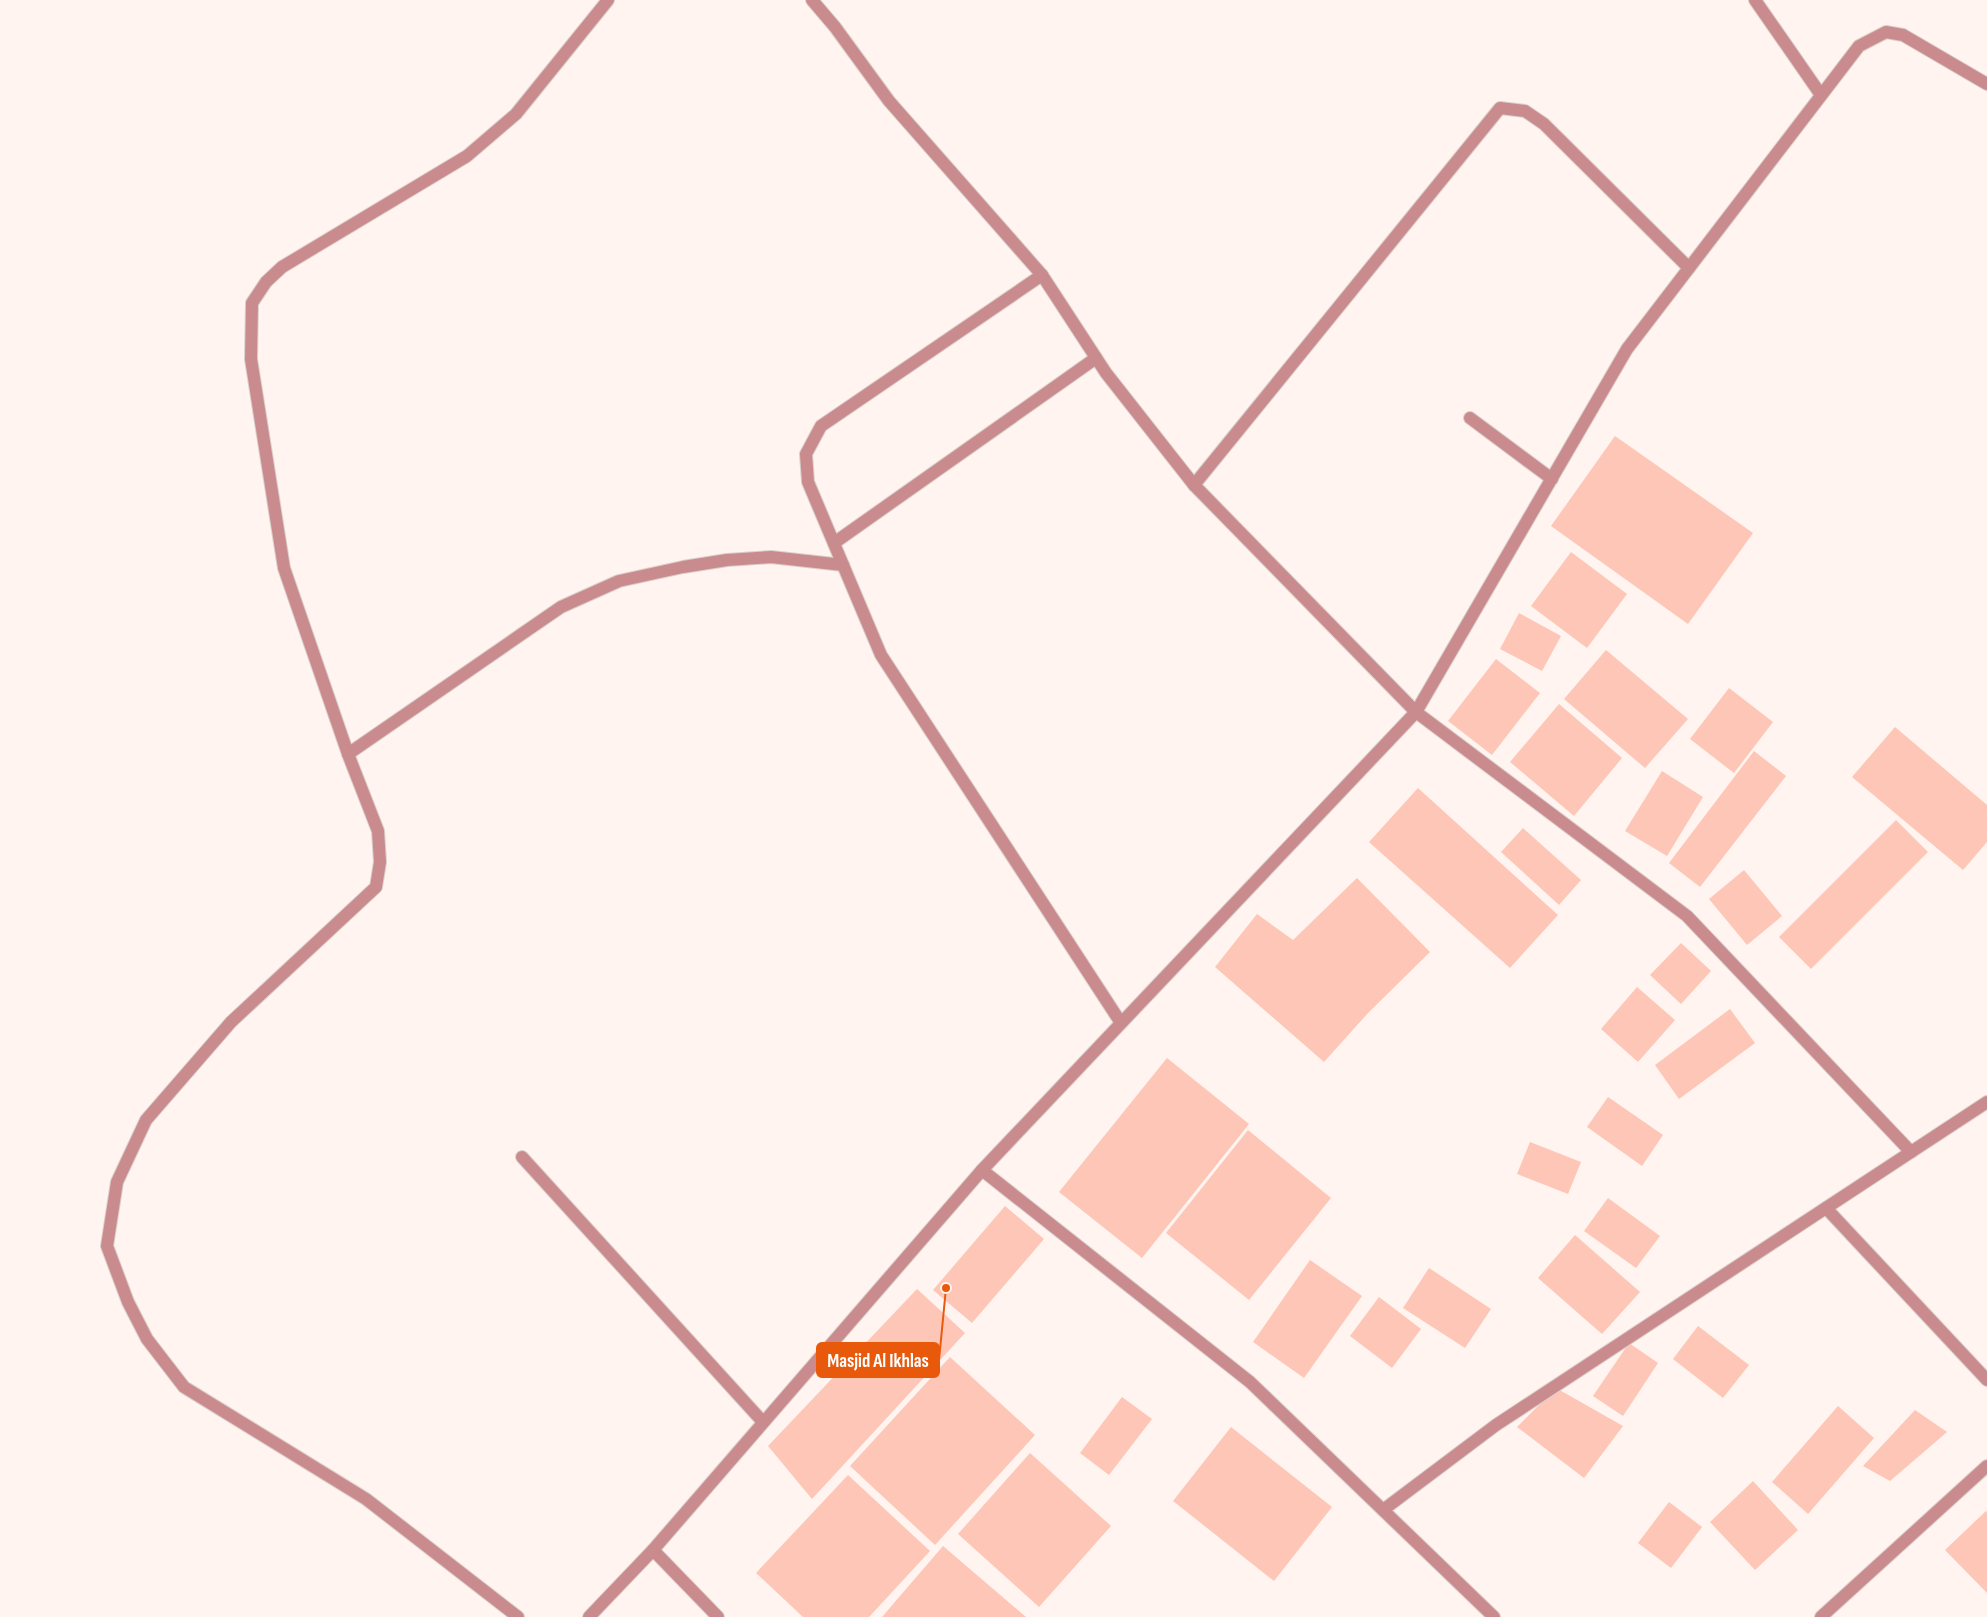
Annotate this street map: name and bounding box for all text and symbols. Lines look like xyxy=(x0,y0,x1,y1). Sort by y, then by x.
callout: Masjid Al Ikhlas xyxy=(817,1343,939,1377)
text: Masjid Al Ikhlas xyxy=(827,1350,929,1373)

